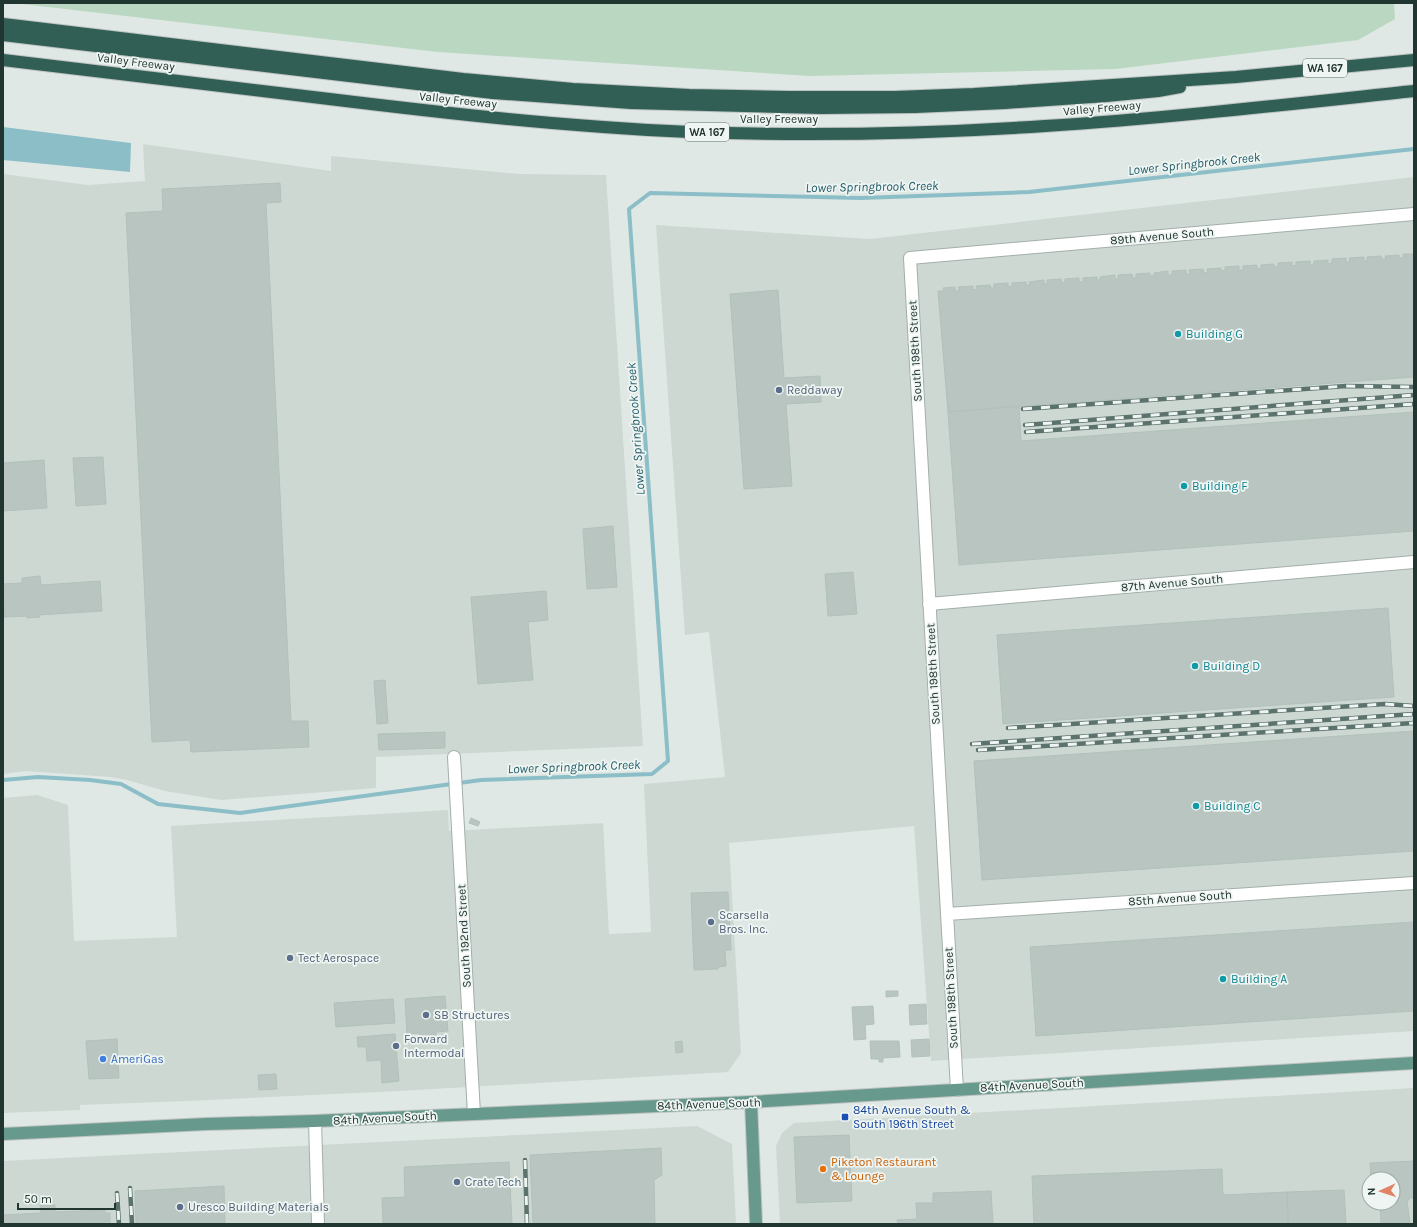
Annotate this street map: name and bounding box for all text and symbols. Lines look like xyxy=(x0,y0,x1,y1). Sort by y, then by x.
street label: Valley Freeway xyxy=(96,50,176,74)
road number: WA 167 xyxy=(1303,59,1347,77)
street label: Valley Freeway xyxy=(418,89,498,111)
street label: Valley Freeway xyxy=(1062,98,1142,118)
street label: Valley Freeway xyxy=(740,112,818,126)
road number: WA 167 xyxy=(685,123,729,141)
water label: Lower Springbrook Creek xyxy=(1127,149,1261,178)
water label: Lower Springbrook Creek xyxy=(805,178,939,195)
street label: 89th Avenue South xyxy=(1110,224,1214,248)
street label: South 198th Street xyxy=(905,299,925,402)
place label: Building G xyxy=(1186,327,1243,341)
marker: Building G xyxy=(1173,329,1183,339)
water label: Lower Springbrook Creek xyxy=(623,362,648,496)
place label: Reddaway xyxy=(787,383,843,397)
marker: Reddaway xyxy=(774,385,784,395)
place label: Building F xyxy=(1192,479,1248,493)
marker: Building F xyxy=(1179,481,1189,491)
street label: 87th Avenue South xyxy=(1120,572,1224,594)
street label: South 198th Street xyxy=(923,622,943,725)
place label: Building D xyxy=(1203,659,1260,673)
marker: Building D xyxy=(1190,661,1200,671)
water label: Lower Springbrook Creek xyxy=(507,757,641,776)
place label: Building C xyxy=(1204,799,1261,813)
marker: Building C xyxy=(1191,801,1201,811)
street label: South 192nd Street xyxy=(454,883,474,988)
street label: 85th Avenue South xyxy=(1128,887,1232,909)
place label: Scarsella Bros. Inc. xyxy=(719,908,769,936)
marker: Scarsella Bros. Inc. xyxy=(706,917,716,927)
street label: South 198th Street xyxy=(941,946,961,1049)
place label: Tect Aerospace xyxy=(298,951,379,965)
marker: Tect Aerospace xyxy=(285,953,295,963)
place label: Building A xyxy=(1231,972,1287,986)
marker: Building A xyxy=(1218,974,1228,984)
place label: SB Structures xyxy=(434,1008,510,1022)
marker: SB Structures xyxy=(421,1010,431,1020)
place label: Forward Intermodal xyxy=(404,1032,464,1060)
marker: Forward Intermodal xyxy=(391,1041,401,1051)
place label: AmeriGas xyxy=(111,1052,164,1066)
marker: AmeriGas xyxy=(98,1054,108,1064)
street label: 84th Avenue South xyxy=(980,1075,1084,1095)
street label: 84th Avenue South xyxy=(657,1095,761,1113)
place label: 84th Avenue South & South 196th Street xyxy=(853,1103,971,1131)
street label: 84th Avenue South xyxy=(333,1108,437,1128)
marker: 84th Avenue South & South 196th Street xyxy=(840,1112,850,1122)
place label: Piketon Restaurant & Lounge xyxy=(831,1155,937,1183)
marker: Piketon Restaurant & Lounge xyxy=(818,1164,828,1174)
north arrow xyxy=(1361,1171,1401,1211)
place label: Crate Tech xyxy=(465,1175,522,1189)
marker: Crate Tech xyxy=(452,1177,462,1187)
scale bar xyxy=(18,1185,115,1211)
text: N xyxy=(1365,1187,1378,1196)
text: 50 m xyxy=(24,1192,52,1206)
place label: Uresco Building Materials xyxy=(188,1200,329,1214)
marker: Uresco Building Materials xyxy=(175,1202,185,1212)

